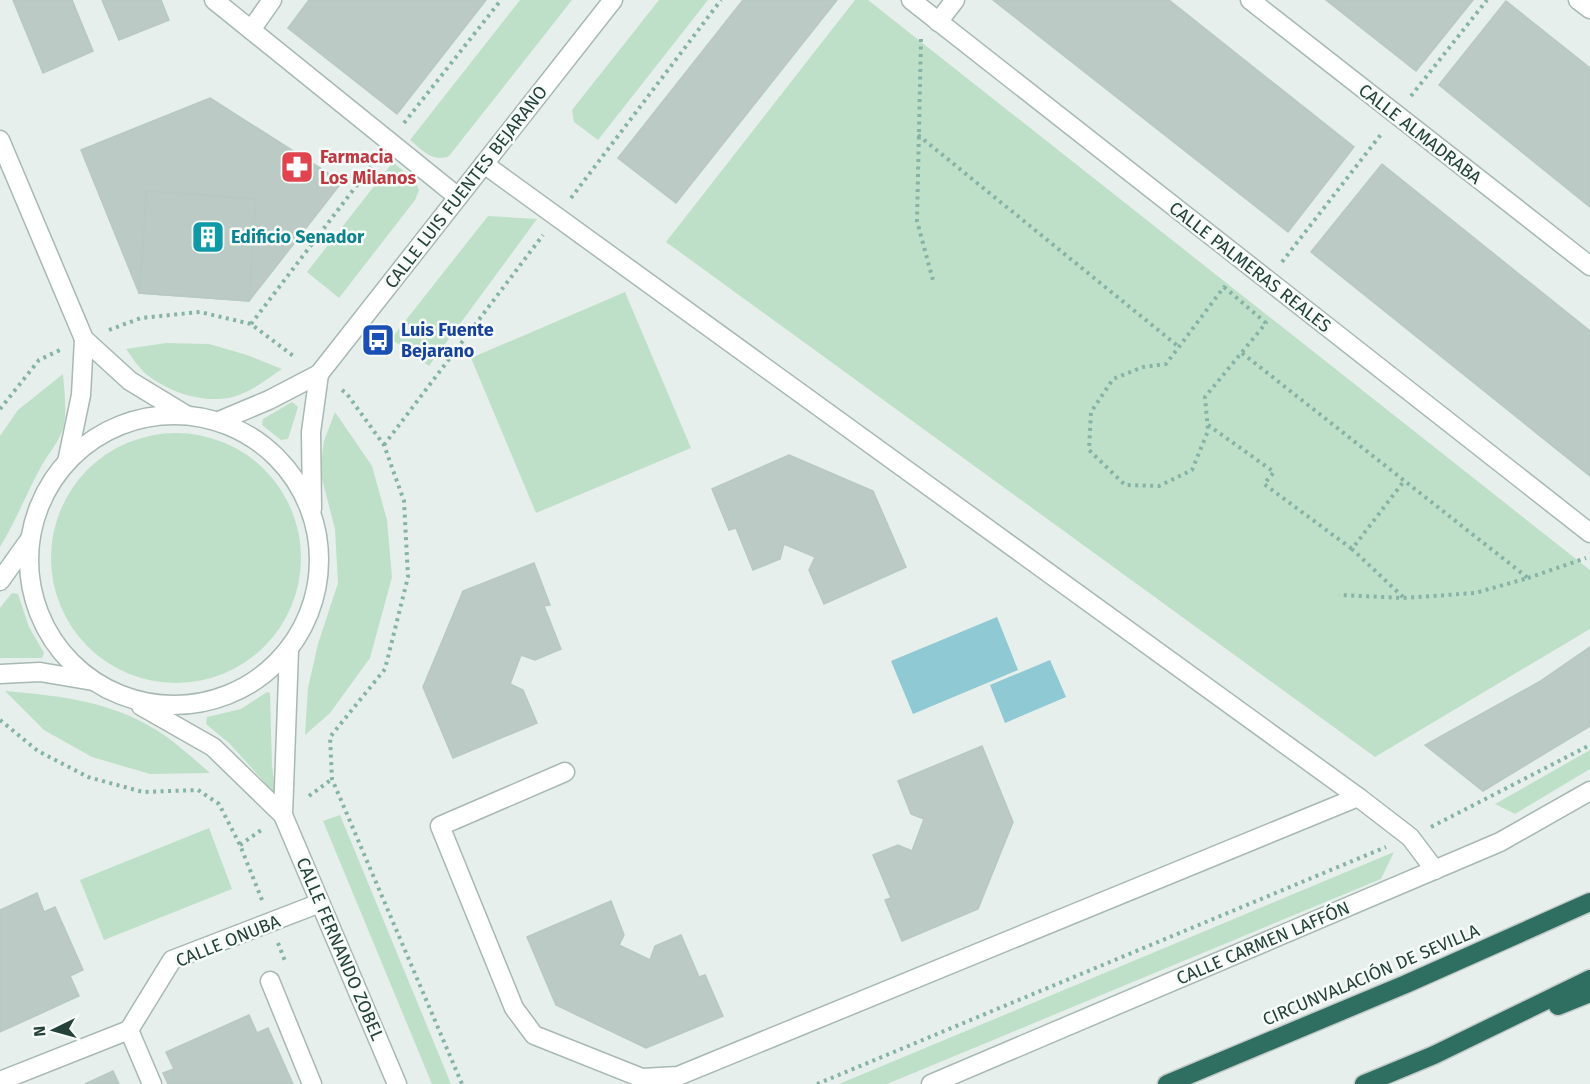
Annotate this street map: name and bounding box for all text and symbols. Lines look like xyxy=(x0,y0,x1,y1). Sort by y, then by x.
street label: CALLE ALMADRABA xyxy=(1354,79,1486,189)
street label: CALLE LUIS FUENTES BEJARANO xyxy=(380,81,552,293)
place label: Farmacia Los Milanos xyxy=(320,146,416,189)
pharmacy icon: Farmacia Los Milanos xyxy=(279,149,315,185)
street label: CALLE PALMERAS REALES xyxy=(1165,197,1336,337)
building icon: Edificio Senador xyxy=(190,219,226,255)
place label: Edificio Senador xyxy=(231,226,365,248)
place label: Luis Fuente Bejarano xyxy=(401,319,494,362)
bus stop icon: Luis Fuente Bejarano xyxy=(360,322,396,358)
street label: CALLE FERNANDO ZOBEL xyxy=(291,854,389,1044)
street label: CALLE CARMEN LAFFÓN xyxy=(1173,897,1353,989)
street label: CALLE ONUBA xyxy=(173,910,284,972)
street label: CIRCUNVALACIÓN DE SEVILLA xyxy=(1259,919,1483,1031)
north arrow xyxy=(24,1000,84,1060)
text: N xyxy=(30,1025,49,1037)

